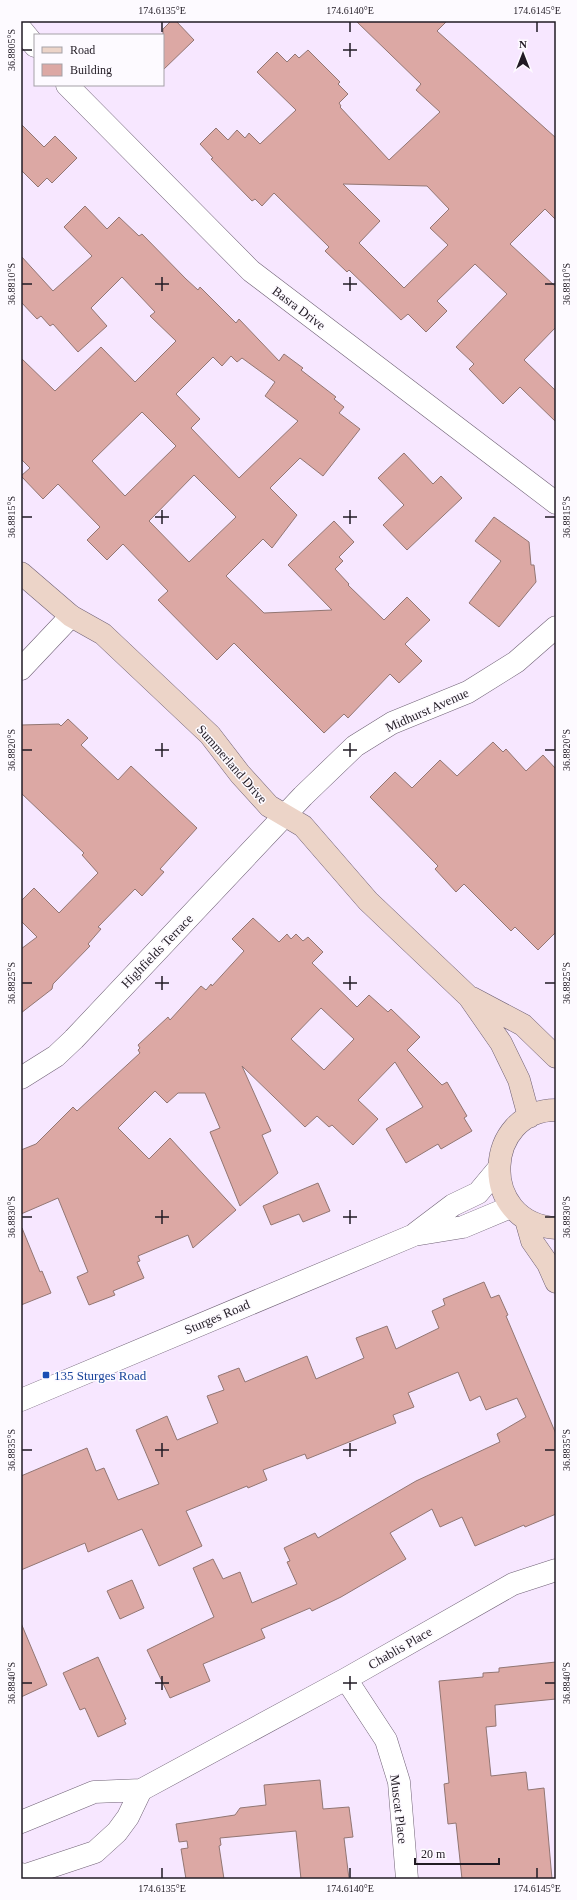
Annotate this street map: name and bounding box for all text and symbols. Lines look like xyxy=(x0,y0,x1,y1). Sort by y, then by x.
text: 174.6135°E xyxy=(138,5,186,16)
text: 174.6140°E xyxy=(326,5,374,16)
text: 174.6145°E xyxy=(513,5,561,16)
text: 36.8805°S xyxy=(6,29,17,71)
legend xyxy=(34,34,164,86)
north arrow xyxy=(503,34,543,74)
text: N xyxy=(519,38,527,50)
text: Road xyxy=(70,43,95,57)
text: Building xyxy=(70,63,112,77)
text: 36.8810°S xyxy=(6,263,17,305)
text: 36.8810°S xyxy=(561,263,572,305)
street label: Basra Drive xyxy=(270,283,329,333)
text: 36.8815°S xyxy=(6,496,17,538)
text: 36.8815°S xyxy=(561,496,572,538)
street label: Midhurst Avenue xyxy=(383,685,471,735)
street label: Summerland Drive xyxy=(194,722,270,807)
text: 36.8820°S xyxy=(6,729,17,771)
text: 36.8820°S xyxy=(561,729,572,771)
street label: Highfields Terrace xyxy=(118,911,196,991)
text: 36.8825°S xyxy=(6,962,17,1004)
text: 36.8825°S xyxy=(561,962,572,1004)
text: 36.8830°S xyxy=(6,1196,17,1238)
text: 36.8830°S xyxy=(561,1196,572,1238)
street label: Sturges Road xyxy=(182,1296,252,1337)
place label: 135 Sturges Road xyxy=(54,1368,147,1383)
marker: 135 Sturges Road xyxy=(41,1370,51,1380)
text: 36.8835°S xyxy=(6,1429,17,1471)
text: 36.8835°S xyxy=(561,1429,572,1471)
street label: Chablis Place xyxy=(365,1624,435,1672)
text: 36.8840°S xyxy=(6,1662,17,1704)
text: 36.8840°S xyxy=(561,1662,572,1704)
street label: Muscat Place xyxy=(387,1774,411,1845)
scale bar xyxy=(415,1840,499,1866)
text: 20 m xyxy=(421,1847,446,1861)
text: 174.6135°E xyxy=(138,1883,186,1894)
text: 174.6140°E xyxy=(326,1883,374,1894)
text: 174.6145°E xyxy=(513,1883,561,1894)

